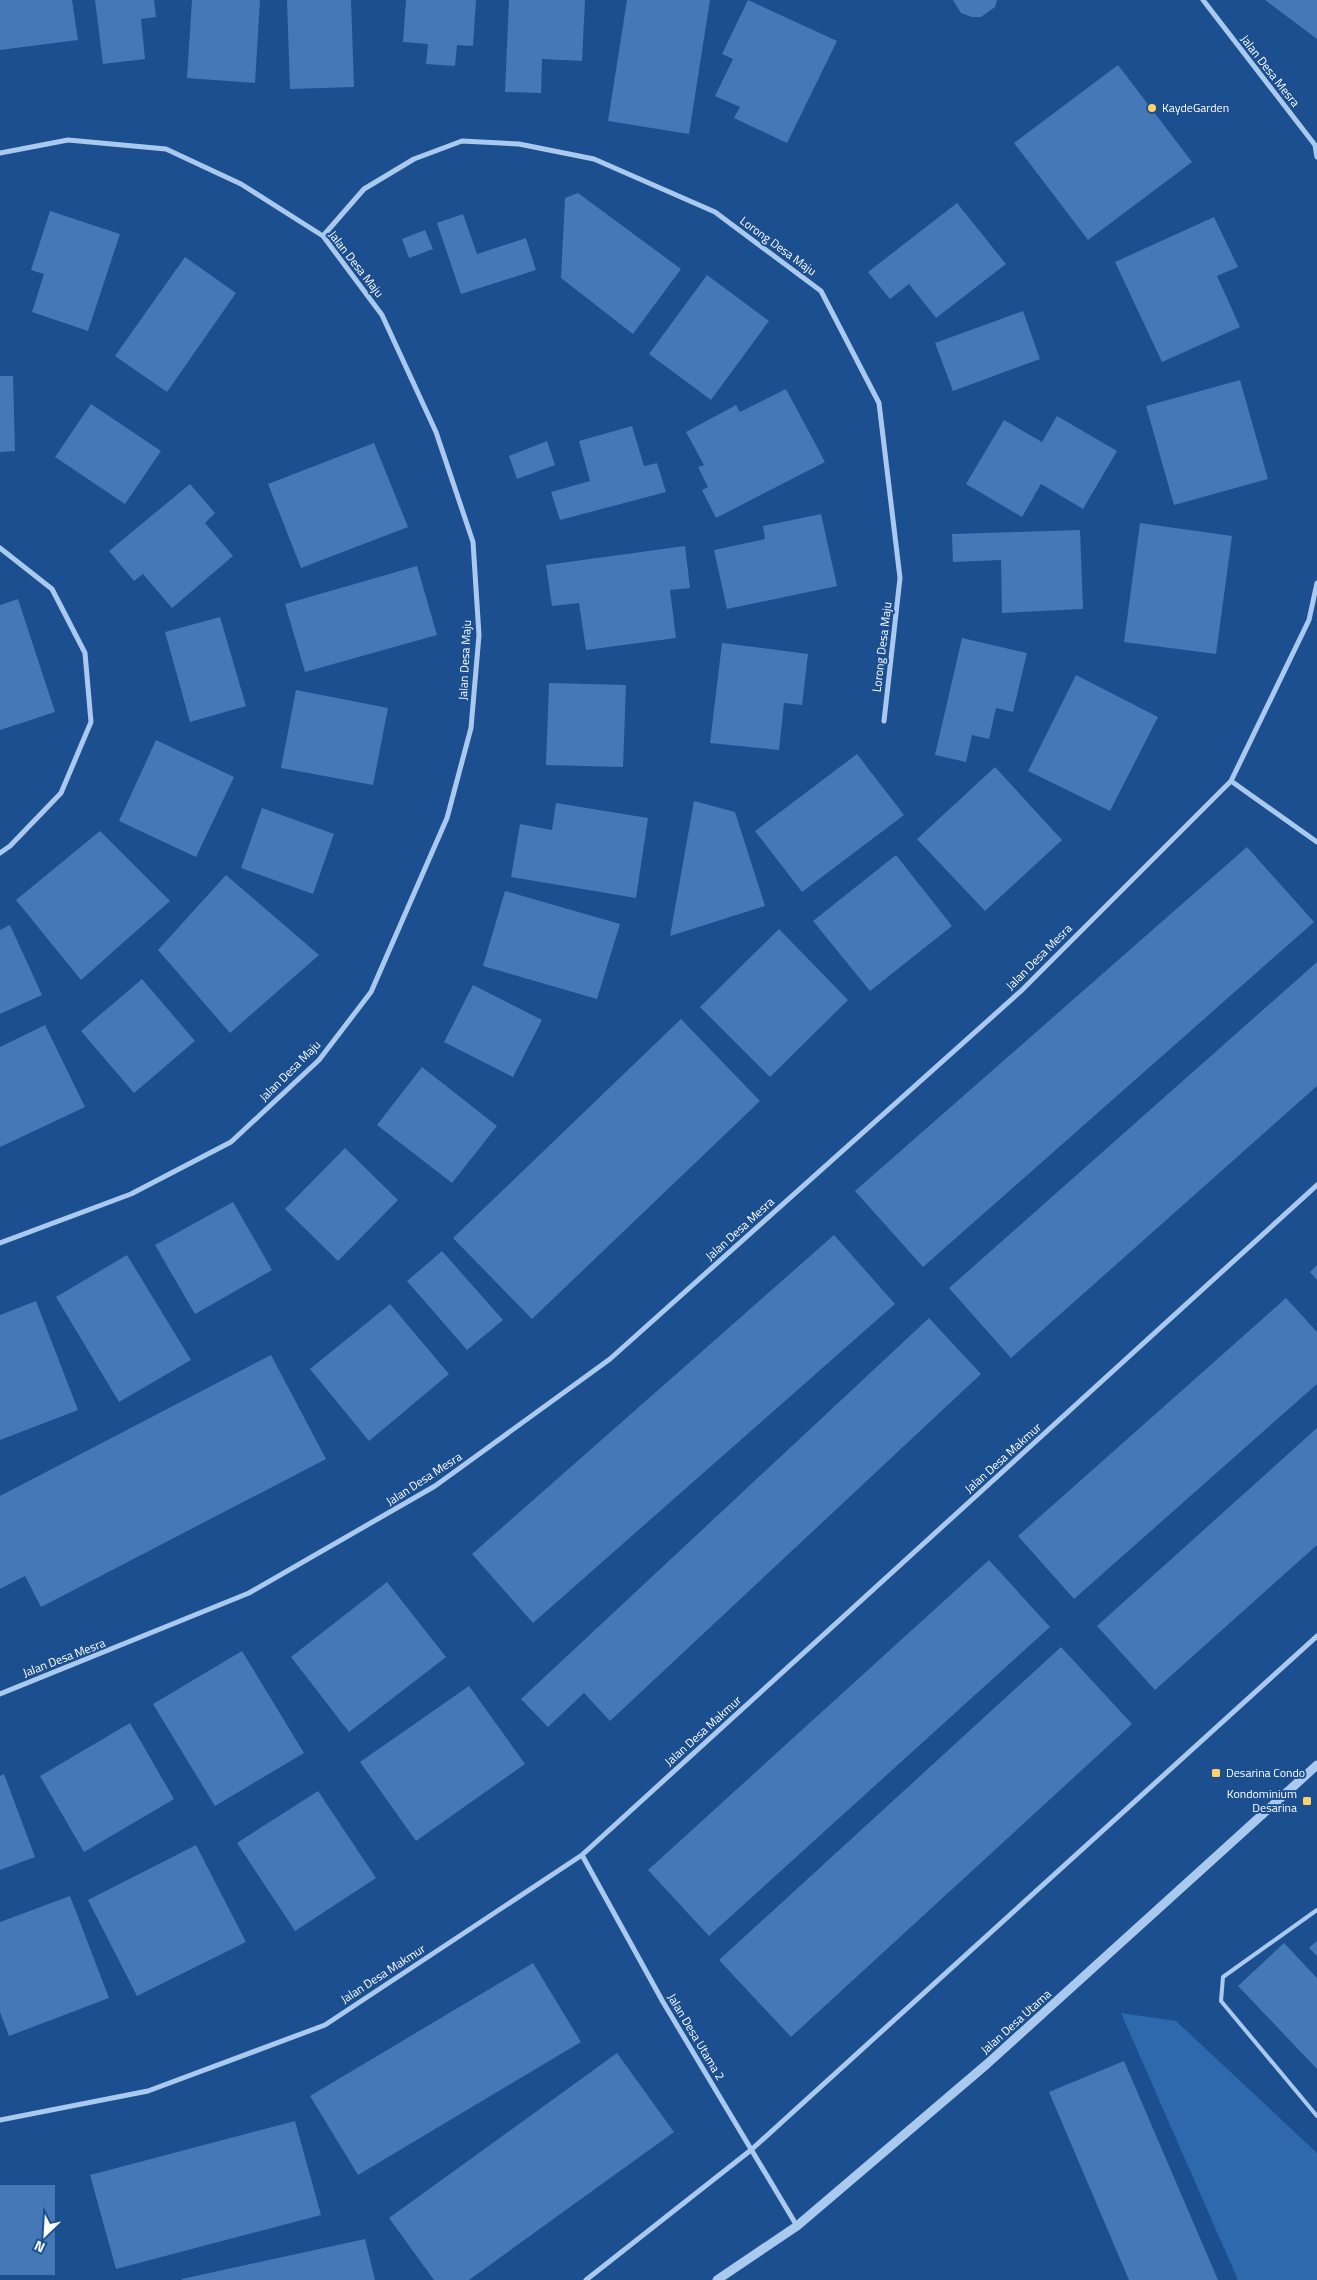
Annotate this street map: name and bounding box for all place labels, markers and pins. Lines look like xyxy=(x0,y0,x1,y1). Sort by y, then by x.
place label: KaydeGarden xyxy=(1162,98,1229,117)
marker: KaydeGarden xyxy=(1146,102,1158,114)
place label: Desarina Condo xyxy=(1226,1763,1305,1782)
marker: Desarina Condo xyxy=(1210,1767,1222,1779)
place label: Kondominium Desarina xyxy=(1227,1784,1297,1817)
marker: Kondominium Desarina xyxy=(1301,1795,1313,1807)

